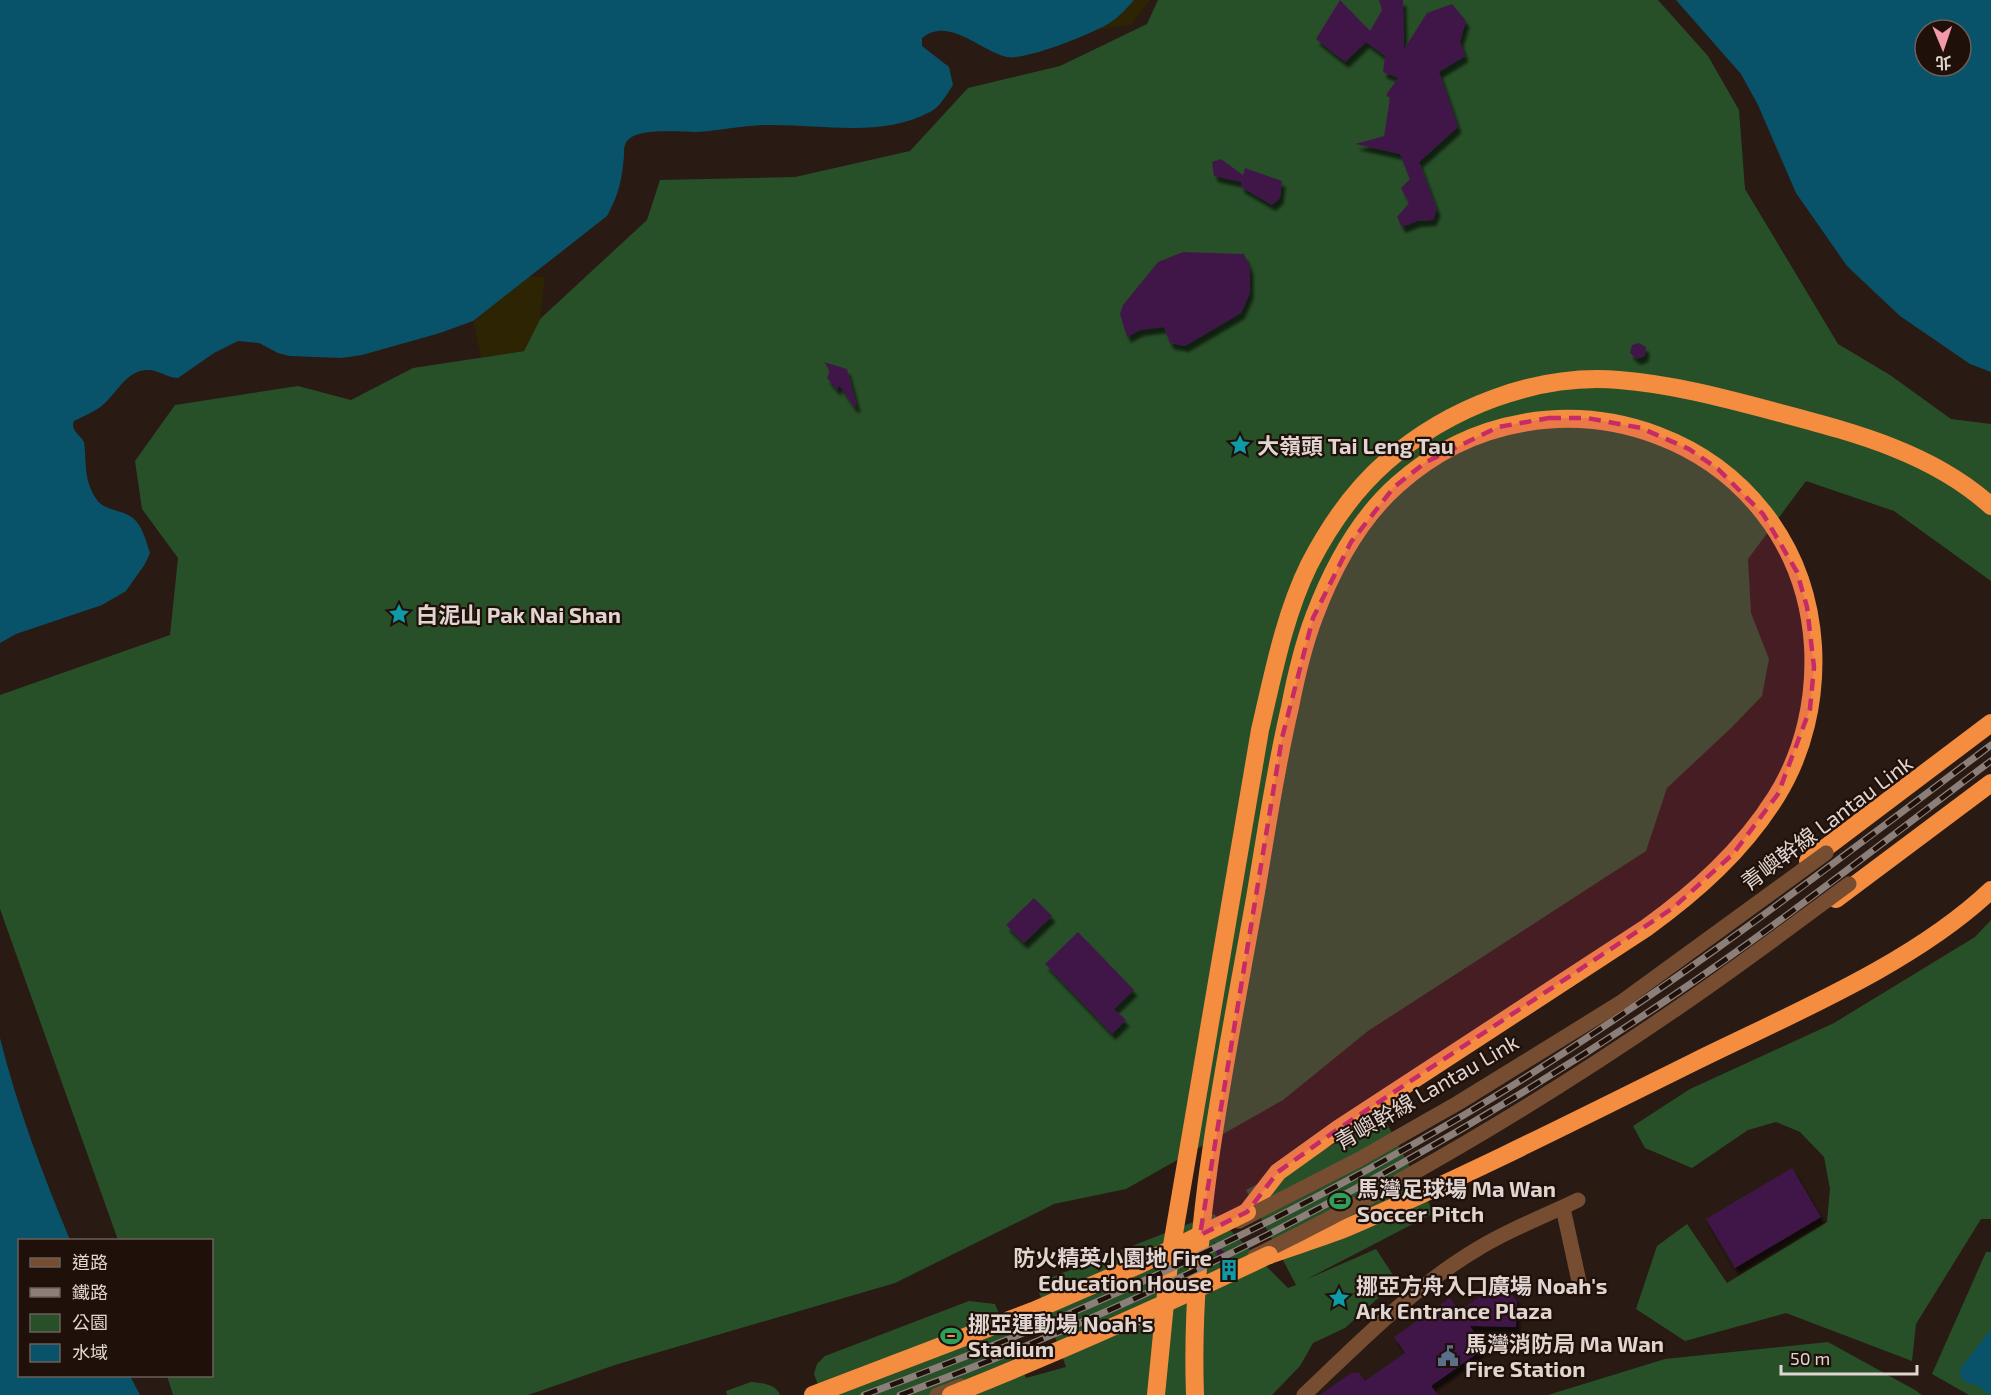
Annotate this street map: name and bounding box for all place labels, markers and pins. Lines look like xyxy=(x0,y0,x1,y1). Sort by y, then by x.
place label: 大嶺頭 Tai Leng Tau xyxy=(1257,432,1454,458)
place icon: 大嶺頭 Tai Leng Tau xyxy=(1228,433,1252,457)
place label: 白泥山 Pak Nai Shan xyxy=(416,601,621,627)
place icon: 白泥山 Pak Nai Shan xyxy=(387,602,411,626)
place label: 馬灣足球場 Ma Wan Soccer Pitch xyxy=(1357,1175,1556,1226)
sports icon: 馬灣足球場 Ma Wan Soccer Pitch xyxy=(1328,1189,1352,1213)
place label: 防火精英小園地 Fire Education House xyxy=(1013,1244,1212,1295)
building icon: 防火精英小園地 Fire Education House xyxy=(1217,1258,1241,1282)
place label: 挪亞方舟入口廣場 Noah's Ark Entrance Plaza xyxy=(1356,1272,1608,1323)
place icon: 挪亞方舟入口廣場 Noah's Ark Entrance Plaza xyxy=(1327,1286,1351,1310)
place label: 挪亞運動場 Noah's Stadium xyxy=(968,1310,1154,1361)
sports icon: 挪亞運動場 Noah's Stadium xyxy=(939,1324,963,1348)
place label: 馬灣消防局 Ma Wan Fire Station xyxy=(1465,1330,1664,1381)
public building icon: 馬灣消防局 Ma Wan Fire Station xyxy=(1436,1344,1460,1368)

